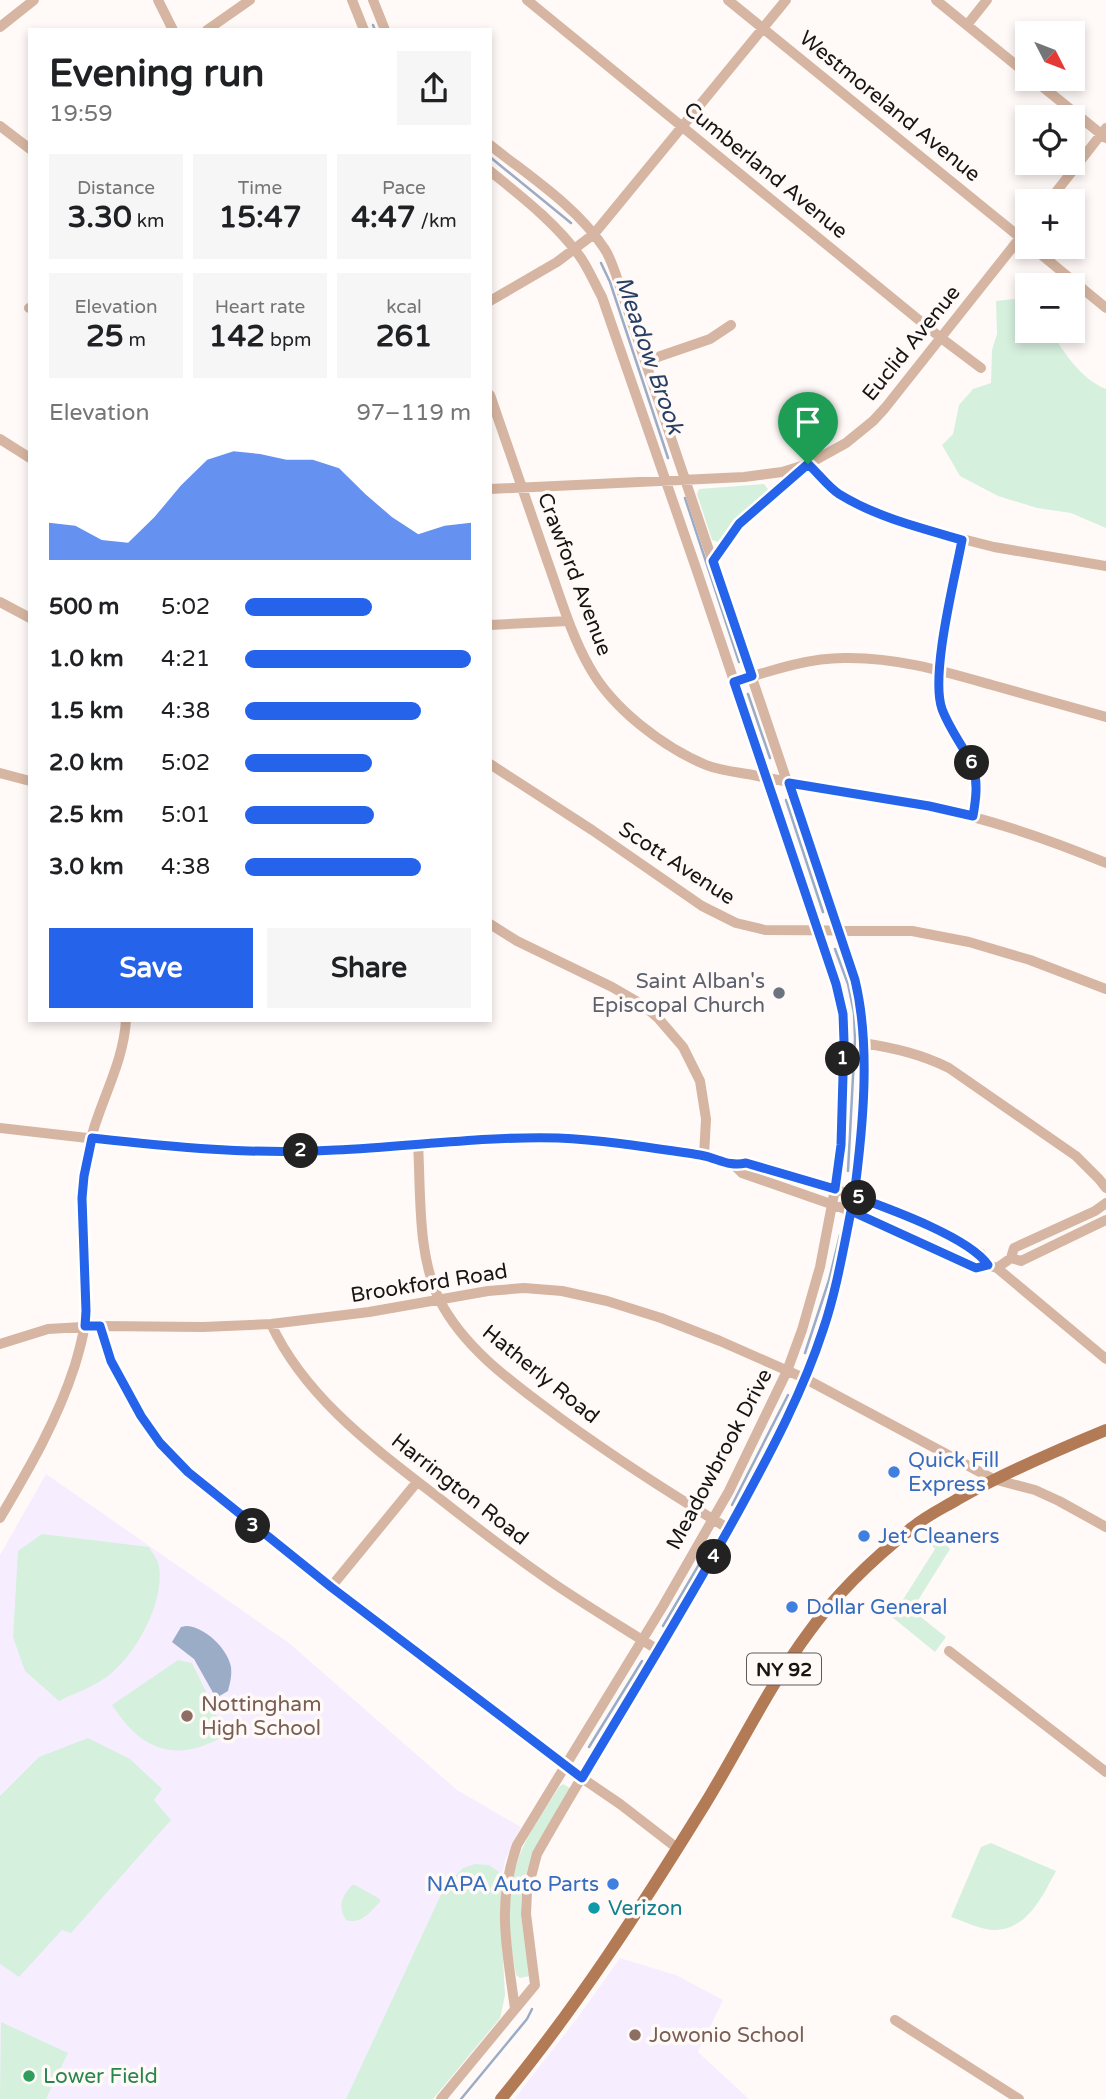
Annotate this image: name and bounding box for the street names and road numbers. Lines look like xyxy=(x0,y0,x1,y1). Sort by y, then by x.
street label: Westmoreland Avenue xyxy=(794,26,985,187)
street label: Cumberland Avenue xyxy=(679,97,853,244)
street label: Euclid Avenue xyxy=(857,280,966,406)
street label: Crawford Avenue xyxy=(532,489,617,659)
street label: Scott Avenue xyxy=(614,817,740,910)
street label: Brookford Road xyxy=(349,1259,509,1308)
street label: Hatherly Road xyxy=(477,1320,604,1429)
street label: Meadowbrook Drive xyxy=(661,1364,778,1554)
street label: Harrington Road xyxy=(386,1428,533,1551)
road number: NY 92 xyxy=(747,1653,821,1684)

